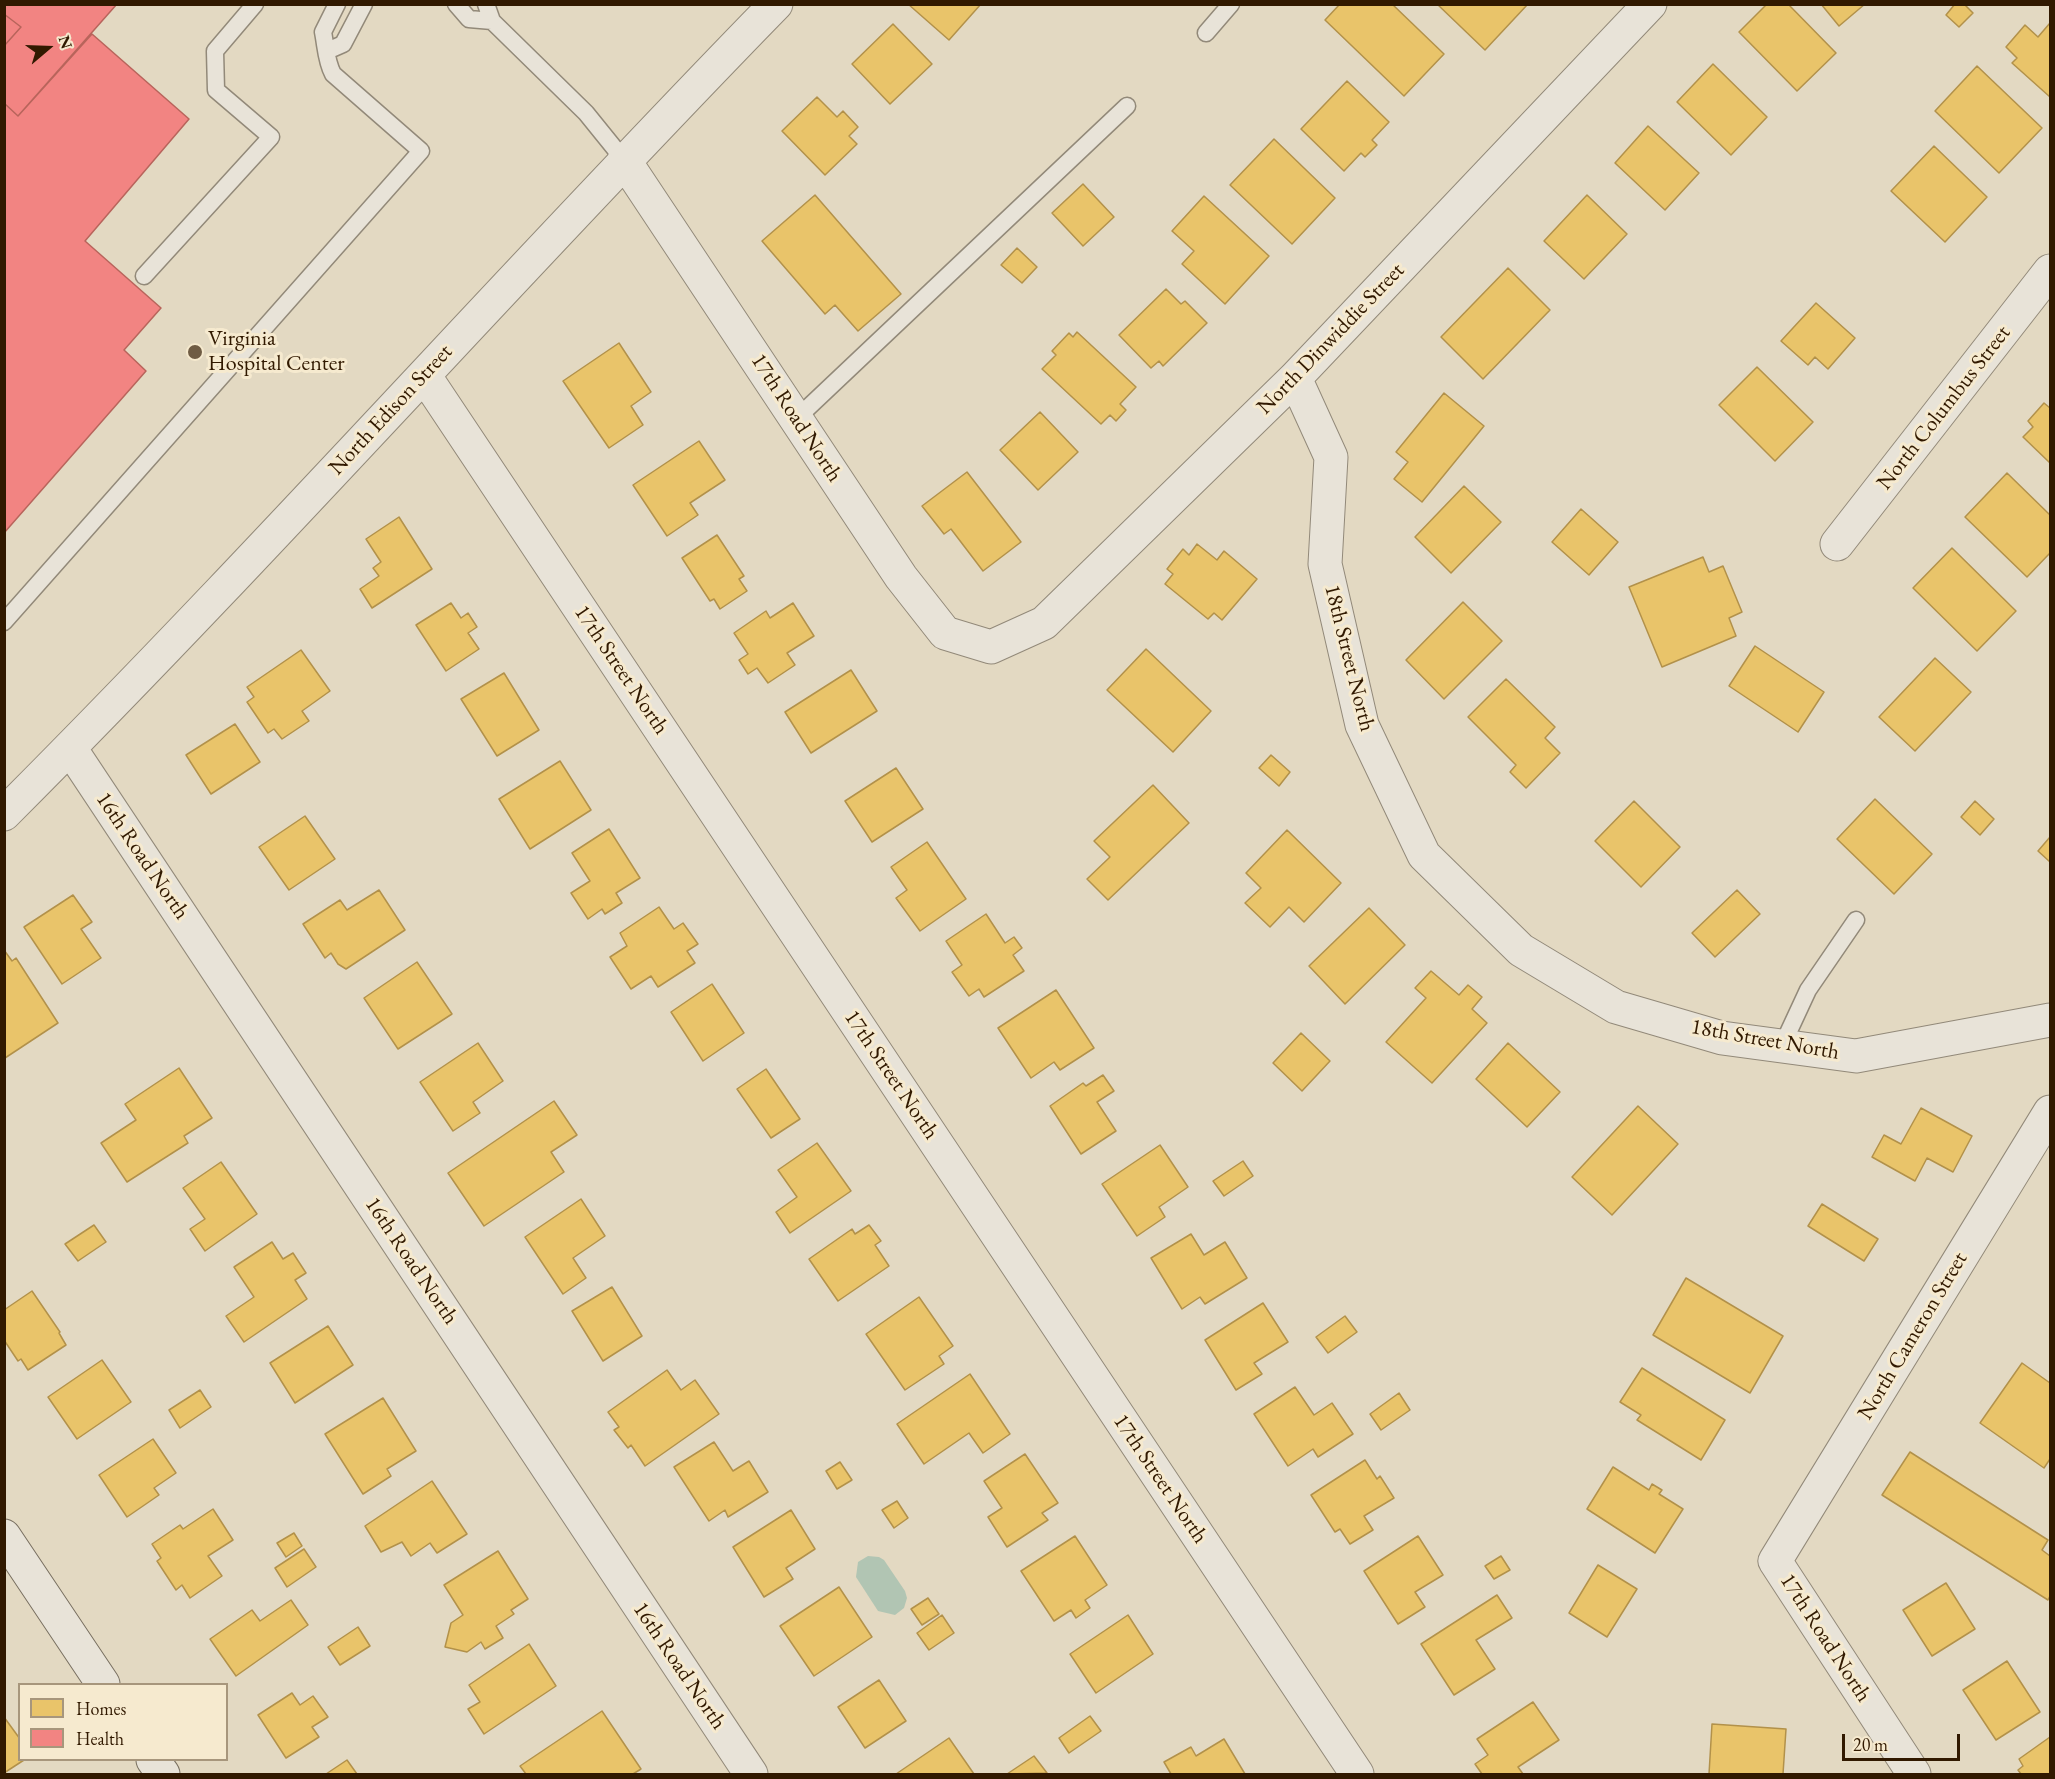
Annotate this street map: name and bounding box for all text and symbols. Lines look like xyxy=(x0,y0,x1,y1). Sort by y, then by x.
north arrow xyxy=(18,18,78,78)
text: N xyxy=(53,32,78,52)
street label: North Dinwiddie Street xyxy=(1252,258,1410,420)
street label: North Columbus Street xyxy=(1872,321,2016,495)
place label: Virginia Hospital Center xyxy=(208,326,345,378)
street label: North Edison Street xyxy=(324,339,458,481)
marker: Virginia Hospital Center xyxy=(186,343,204,361)
street label: 17th Road North xyxy=(745,349,847,487)
street label: 18th Street North xyxy=(1318,582,1380,734)
street label: 17th Street North xyxy=(568,600,674,740)
street label: 16th Road North xyxy=(90,787,194,925)
street label: 17th Street North xyxy=(838,1005,944,1145)
street label: 18th Street North xyxy=(1689,1014,1841,1066)
street label: 16th Road North xyxy=(359,1192,463,1330)
street label: North Cameron Street xyxy=(1853,1247,1973,1425)
street label: 17th Street North xyxy=(1107,1409,1213,1549)
street label: 17th Road North xyxy=(1774,1569,1876,1707)
street label: 16th Road North xyxy=(627,1597,731,1735)
legend xyxy=(18,1683,228,1761)
text: Homes xyxy=(76,1697,126,1720)
scale bar xyxy=(1845,1722,1964,1760)
text: Health xyxy=(76,1727,124,1750)
text: 20 m xyxy=(1853,1733,1888,1756)

